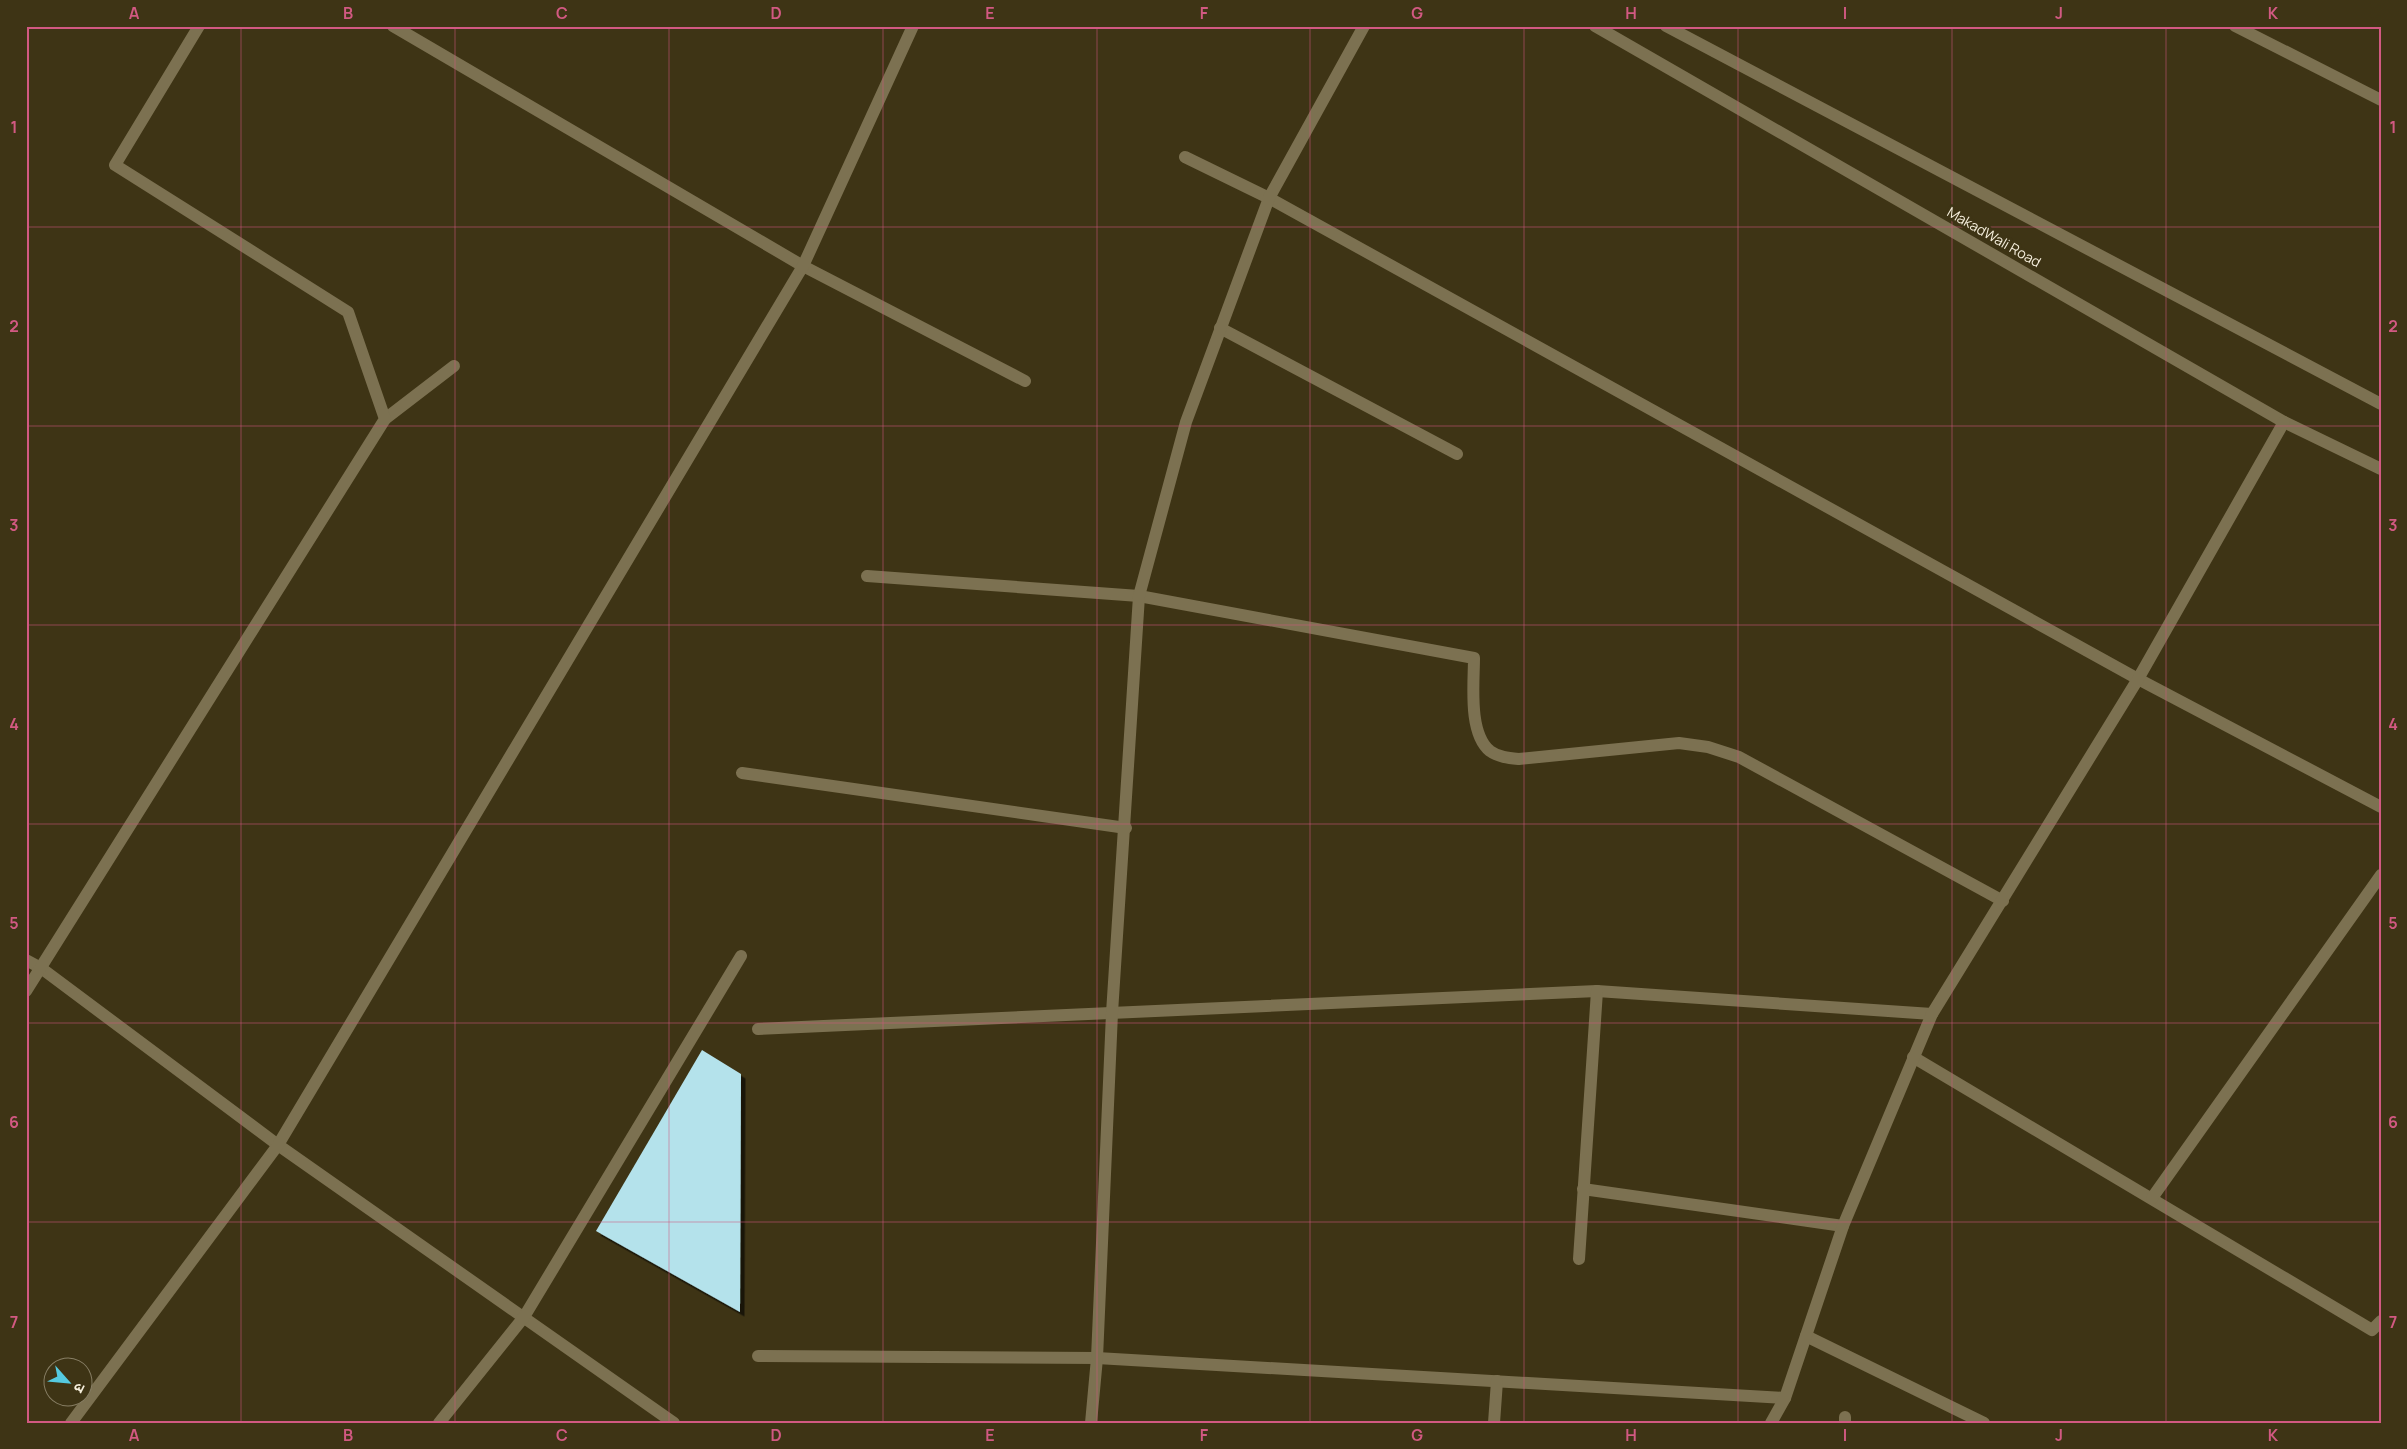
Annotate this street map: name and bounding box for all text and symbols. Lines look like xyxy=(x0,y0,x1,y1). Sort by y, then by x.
text: A xyxy=(129,2,140,24)
text: B xyxy=(343,2,353,24)
text: C xyxy=(556,2,568,24)
text: D xyxy=(770,2,782,24)
text: E xyxy=(985,2,995,24)
text: F xyxy=(1200,2,1209,24)
text: G xyxy=(1411,2,1423,24)
text: H xyxy=(1625,2,1637,24)
text: I xyxy=(1843,2,1847,24)
text: J xyxy=(2055,2,2063,24)
text: K xyxy=(2268,2,2279,24)
text: 1 xyxy=(10,116,18,138)
text: 1 xyxy=(2389,116,2397,138)
street label: MakadWali Road xyxy=(1944,202,2045,271)
text: 2 xyxy=(9,315,19,337)
text: 2 xyxy=(2388,315,2398,337)
text: 3 xyxy=(9,514,19,536)
text: 3 xyxy=(2388,514,2398,536)
text: 4 xyxy=(9,713,19,735)
text: 4 xyxy=(2388,713,2398,735)
text: 5 xyxy=(9,912,19,934)
text: 5 xyxy=(2388,912,2398,934)
text: 6 xyxy=(9,1111,19,1133)
text: 6 xyxy=(2388,1111,2398,1133)
text: 7 xyxy=(10,1311,18,1333)
text: 7 xyxy=(2389,1311,2397,1333)
north arrow xyxy=(42,1356,92,1406)
text: उ xyxy=(69,1380,90,1397)
text: A xyxy=(129,1424,140,1446)
text: B xyxy=(343,1424,353,1446)
text: C xyxy=(556,1424,568,1446)
text: D xyxy=(770,1424,782,1446)
text: E xyxy=(985,1424,995,1446)
text: F xyxy=(1200,1424,1209,1446)
text: G xyxy=(1411,1424,1423,1446)
text: H xyxy=(1625,1424,1637,1446)
text: I xyxy=(1843,1424,1847,1446)
text: J xyxy=(2055,1424,2063,1446)
text: K xyxy=(2268,1424,2279,1446)

